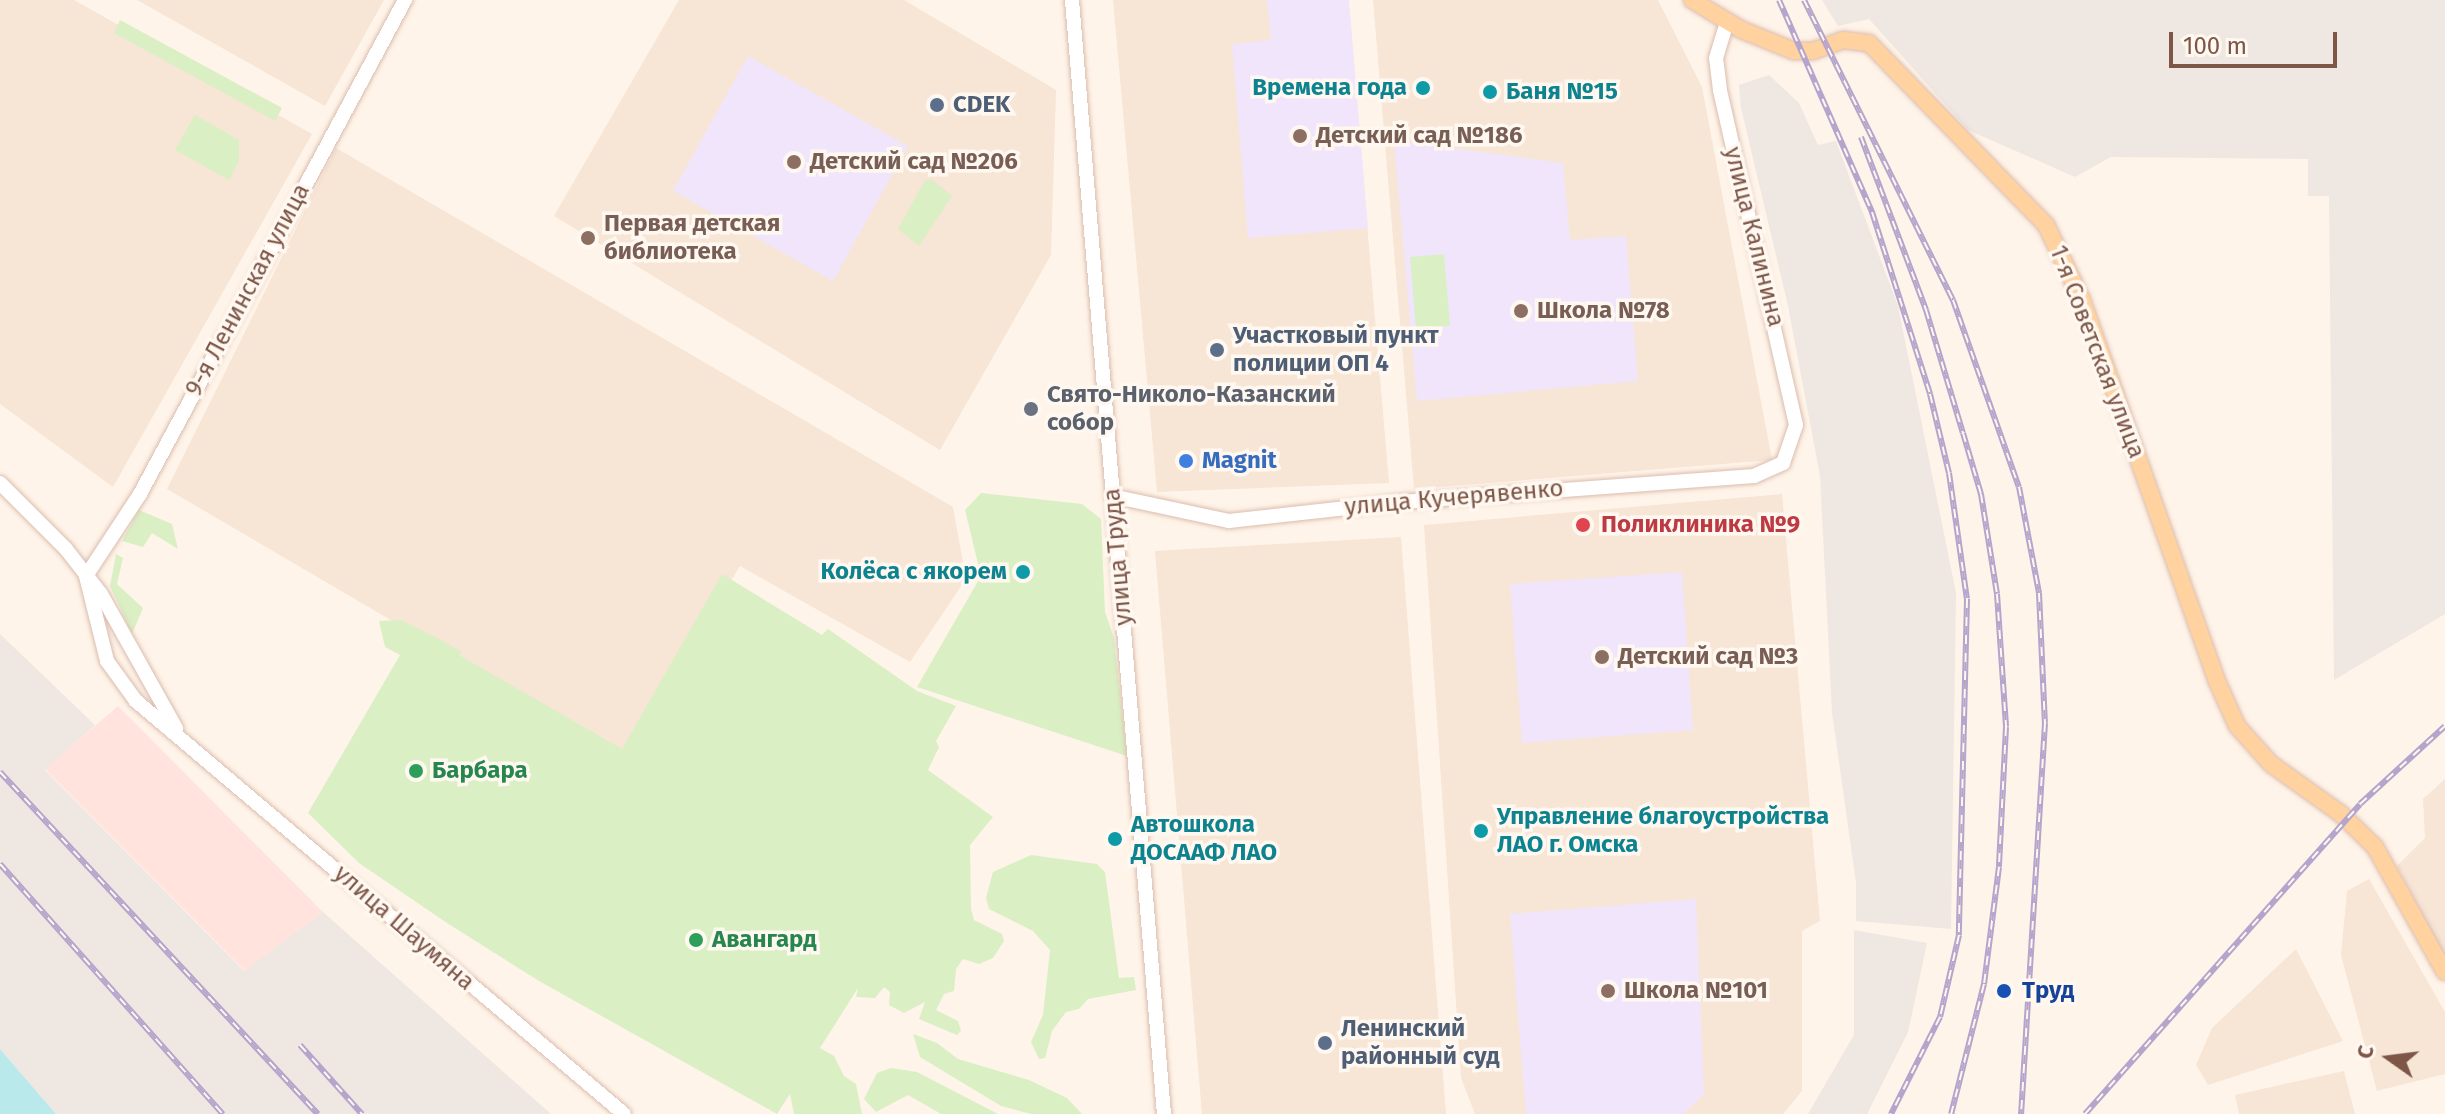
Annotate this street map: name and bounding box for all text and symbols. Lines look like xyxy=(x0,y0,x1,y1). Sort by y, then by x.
scale bar xyxy=(2173,16,2341,66)
text: 100 m xyxy=(2183,32,2247,60)
place label: Времена года xyxy=(1252,74,1407,102)
place label: Баня №15 xyxy=(1506,78,1618,106)
marker: Времена года xyxy=(1414,79,1432,97)
marker: Баня №15 xyxy=(1481,83,1499,101)
place label: CDEK xyxy=(953,91,1010,119)
marker: CDEK xyxy=(928,96,946,114)
place label: Детский сад №186 xyxy=(1316,122,1522,150)
marker: Детский сад №186 xyxy=(1291,127,1309,145)
street label: улица Калинина xyxy=(1718,144,1790,330)
place label: Детский сад №206 xyxy=(810,148,1018,176)
marker: Детский сад №206 xyxy=(785,153,803,171)
street label: 9-я Ленинская улица xyxy=(180,179,316,401)
place label: Первая детская библиотека xyxy=(604,210,780,266)
marker: Первая детская библиотека xyxy=(579,229,597,247)
street label: 1-я Советская улица xyxy=(2043,242,2151,462)
place label: Школа №78 xyxy=(1537,297,1670,325)
marker: Школа №78 xyxy=(1512,302,1530,320)
place label: Участковый пункт полиции ОП 4 xyxy=(1233,322,1439,378)
marker: Участковый пункт полиции ОП 4 xyxy=(1208,341,1226,359)
place label: Свято-Николо-Казанский собор xyxy=(1047,381,1336,437)
marker: Свято-Николо-Казанский собор xyxy=(1022,400,1040,418)
place label: Magnit xyxy=(1202,447,1277,475)
marker: Magnit xyxy=(1177,452,1195,470)
street label: улица Кучерявенко xyxy=(1343,474,1565,522)
street label: улица Труда xyxy=(1098,487,1138,627)
place label: Поликлиника №9 xyxy=(1601,511,1800,539)
marker: Поликлиника №9 xyxy=(1572,514,1594,536)
place label: Колёса с якорем xyxy=(821,558,1007,586)
marker: Колёса с якорем xyxy=(1014,563,1032,581)
place label: Детский сад №3 xyxy=(1618,643,1798,671)
marker: Детский сад №3 xyxy=(1593,648,1611,666)
place label: Барбара xyxy=(432,757,528,785)
marker: Барбара xyxy=(407,762,425,780)
place label: Управление благоустройства ЛАО г. Омска xyxy=(1497,803,1829,859)
place label: Автошкола ДОСААФ ЛАО xyxy=(1131,811,1277,867)
marker: Управление благоустройства ЛАО г. Омска xyxy=(1472,822,1490,840)
marker: Автошкола ДОСААФ ЛАО xyxy=(1106,830,1124,848)
street label: улица Шаумяна xyxy=(328,859,480,997)
place label: Авангард xyxy=(712,926,816,954)
marker: Авангард xyxy=(687,931,705,949)
place label: Школа №101 xyxy=(1624,977,1768,1005)
place label: Труд xyxy=(2022,977,2074,1005)
marker: Труд xyxy=(1993,980,2015,1002)
marker: Школа №101 xyxy=(1599,982,1617,1000)
place label: Ленинский районный суд xyxy=(1341,1015,1500,1071)
north arrow xyxy=(2349,1018,2429,1098)
marker: Ленинский районный суд xyxy=(1316,1034,1334,1052)
text: С xyxy=(2351,1043,2380,1061)

